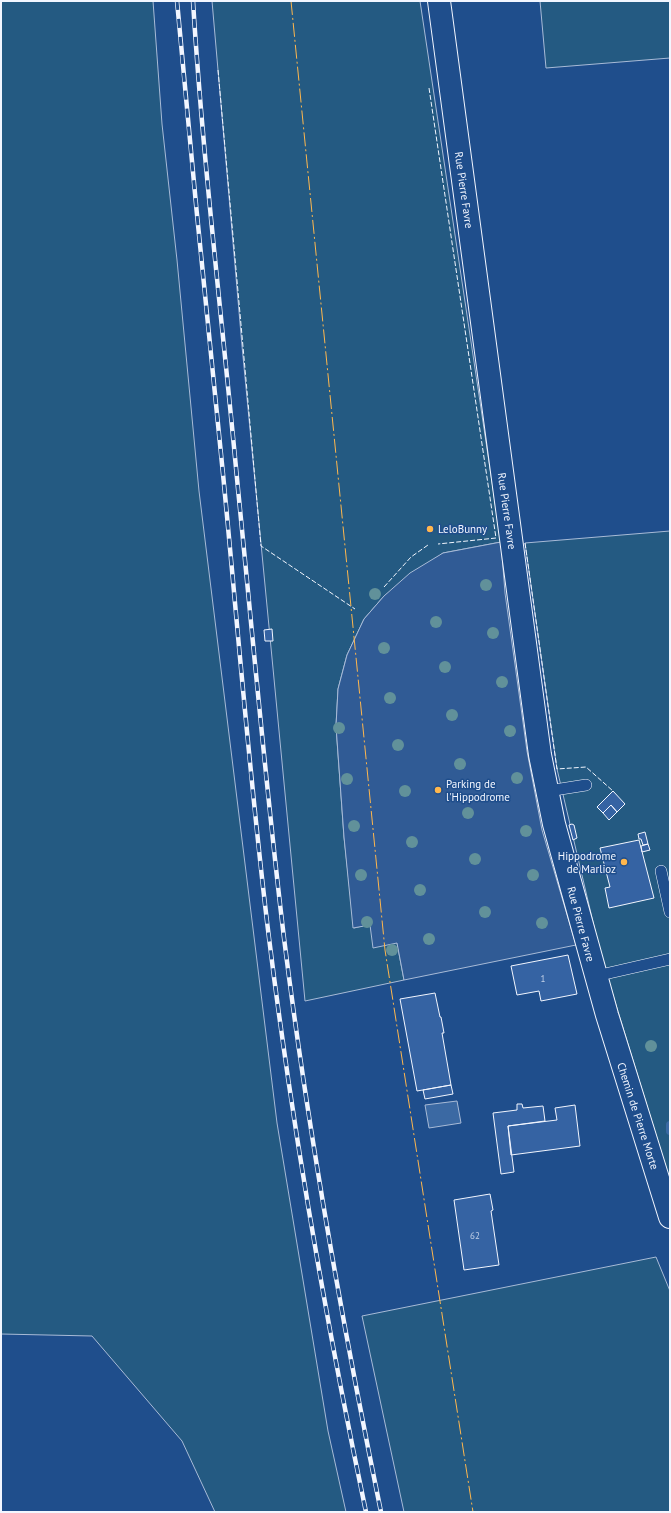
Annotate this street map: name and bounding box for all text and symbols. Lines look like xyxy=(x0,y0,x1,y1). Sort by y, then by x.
street label: Rue Pierre Favre xyxy=(452,151,476,230)
street label: Rue Pierre Favre xyxy=(495,472,519,551)
place label: LeloBunny xyxy=(438,522,488,536)
marker: LeloBunny xyxy=(425,524,435,534)
place label: Parking de l'Hippodrome xyxy=(446,777,510,804)
marker: Parking de l'Hippodrome xyxy=(433,785,443,795)
place label: Hippodrome de Marlioz xyxy=(558,849,616,876)
marker: Hippodrome de Marlioz xyxy=(619,857,629,867)
street label: Rue Pierre Favre xyxy=(564,885,598,964)
house number: 1 xyxy=(541,973,546,984)
street label: Chemin de Pierre Morte xyxy=(614,1061,662,1172)
house number: 62 xyxy=(470,1230,480,1241)

